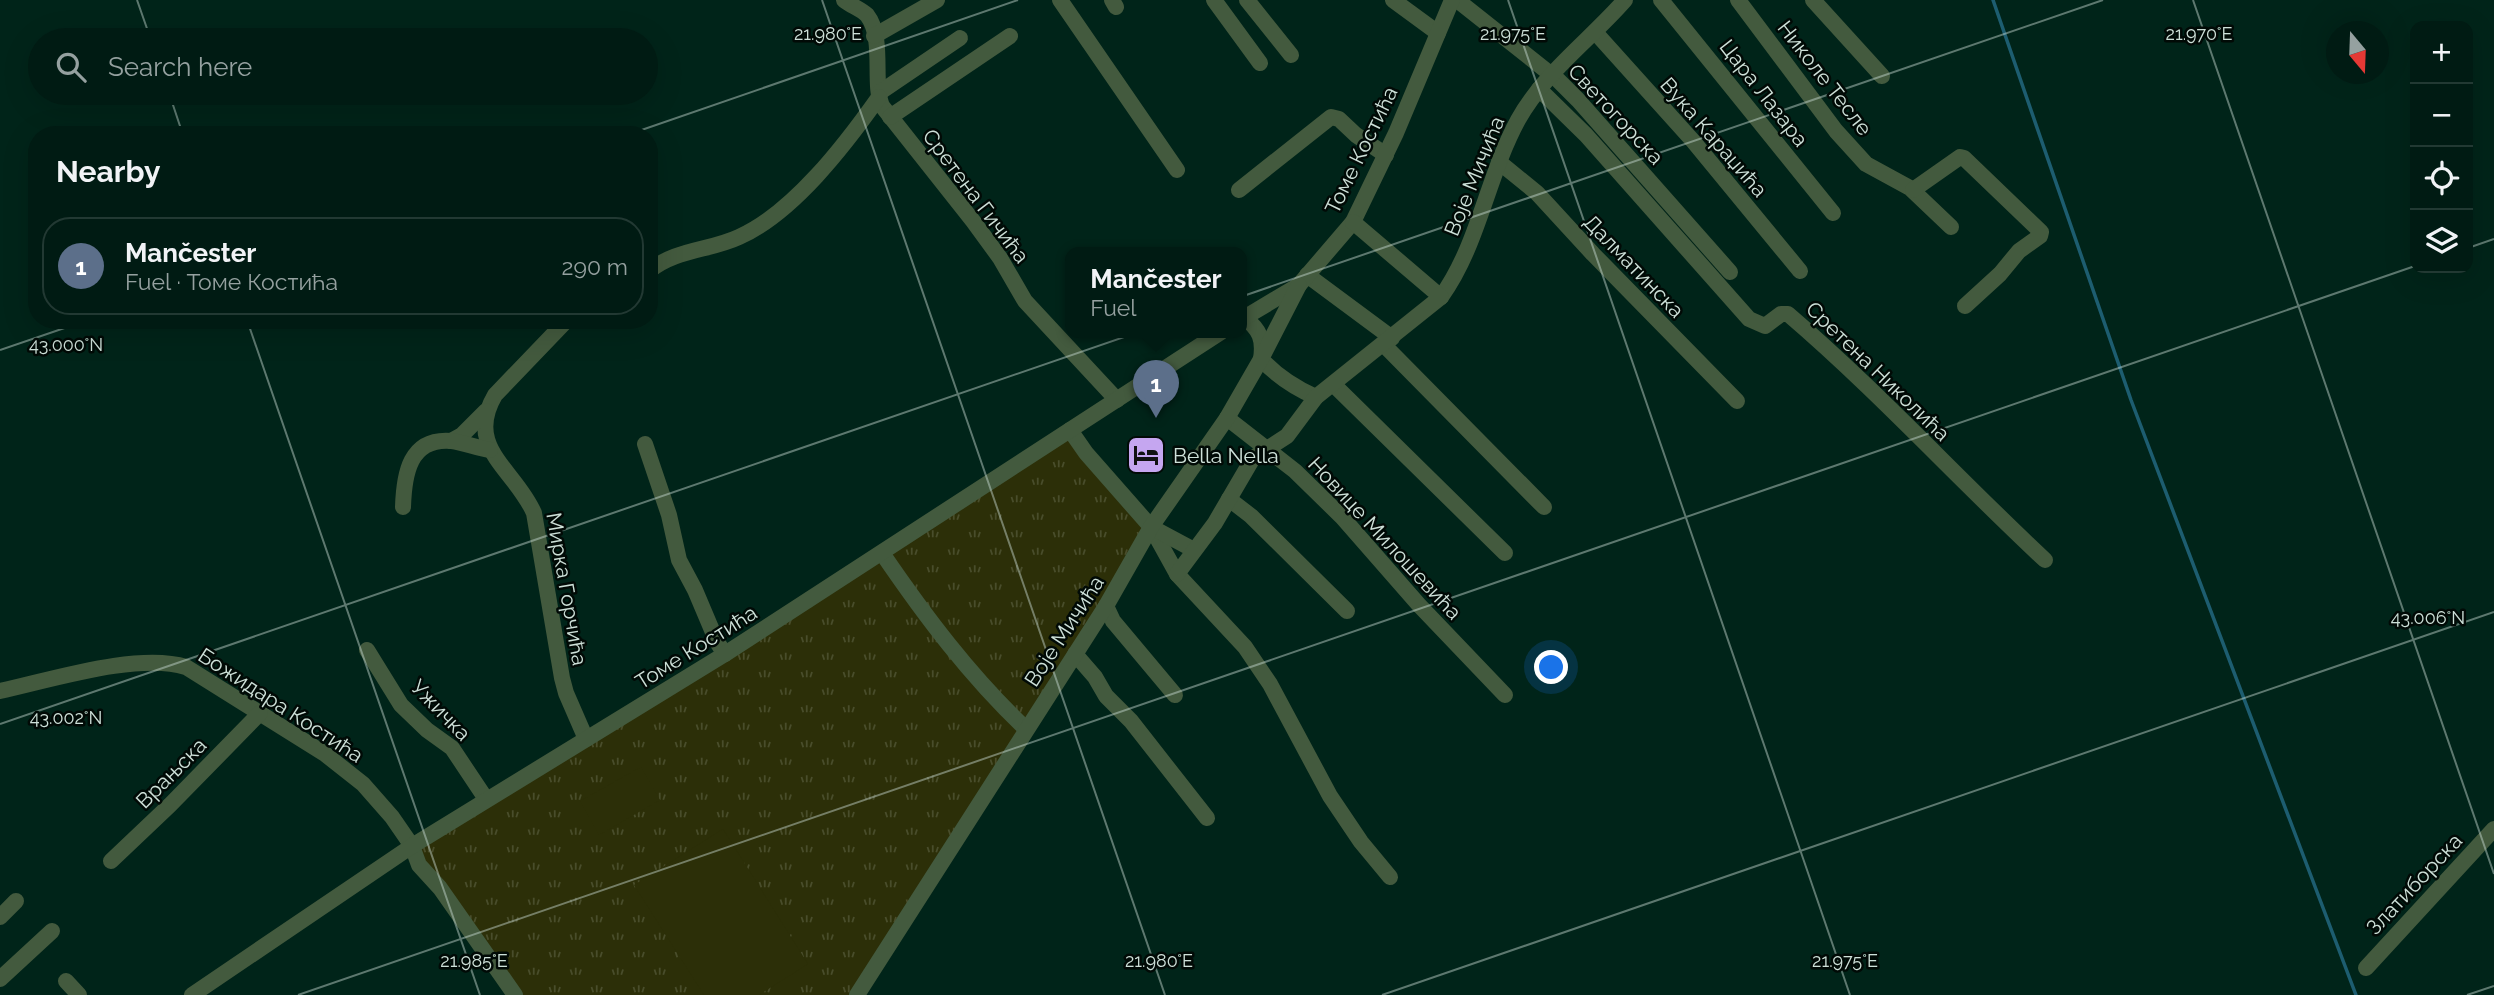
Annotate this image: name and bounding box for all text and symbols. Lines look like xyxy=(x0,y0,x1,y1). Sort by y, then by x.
street label: Николе Тесле xyxy=(1773,16,1877,140)
north arrow xyxy=(2326,21,2389,84)
map controls xyxy=(2410,21,2473,273)
button: + xyxy=(2410,21,2473,84)
text: 21.980°E xyxy=(794,23,862,44)
text: 21.975°E xyxy=(1480,23,1546,44)
text: 21.970°E xyxy=(2166,23,2232,44)
search box xyxy=(28,28,658,105)
street label: Цара Лазара xyxy=(1714,35,1814,151)
icon: search xyxy=(52,48,90,86)
text: Search here xyxy=(108,52,252,82)
street label: Светогорска xyxy=(1563,59,1669,169)
street label: Вука Караџића xyxy=(1655,72,1773,202)
street label: Томе Костића xyxy=(1319,82,1403,218)
button: − xyxy=(2410,84,2473,147)
street label: Воје Мичића xyxy=(1439,113,1509,239)
street label: Сретена Гичића xyxy=(917,124,1035,268)
button: locate xyxy=(2410,147,2473,210)
text: Nearby xyxy=(56,154,160,189)
street label: Далматинска xyxy=(1579,209,1689,323)
button: layers xyxy=(2410,210,2473,273)
text: Mančester xyxy=(125,238,256,268)
popup xyxy=(1065,247,1247,338)
text: 1 xyxy=(75,253,87,280)
text: 290 m xyxy=(561,253,628,280)
text: Mančester xyxy=(1090,264,1222,294)
text: Fuel · Томе Костића xyxy=(125,268,338,295)
text: Fuel xyxy=(1090,294,1137,321)
street label: Сретена Николића xyxy=(1801,296,1955,446)
text: 43.000°N xyxy=(29,334,103,355)
pin: 1 xyxy=(1133,360,1179,418)
hotel icon: Bella Nella xyxy=(1125,434,1167,476)
place label: Bella Nella xyxy=(1173,443,1279,468)
street label: Новице Милошевића xyxy=(1303,452,1467,624)
street label: Мирка Горчића xyxy=(541,511,593,667)
street label: Воје Мичића xyxy=(1019,571,1109,691)
street label: Томе Костића xyxy=(631,600,761,694)
text: 43.006°N xyxy=(2391,607,2465,628)
street label: Божидара Костића xyxy=(194,642,368,768)
your location xyxy=(1534,650,1568,684)
street label: Ужичка xyxy=(406,674,476,746)
text: 43.002°N xyxy=(30,707,102,728)
street label: Врањска xyxy=(131,733,211,813)
street label: Златиборска xyxy=(2361,828,2467,940)
text: 21.985°E xyxy=(440,950,508,971)
text: 21.980°E xyxy=(1125,950,1193,971)
text: 21.975°E xyxy=(1812,950,1878,971)

